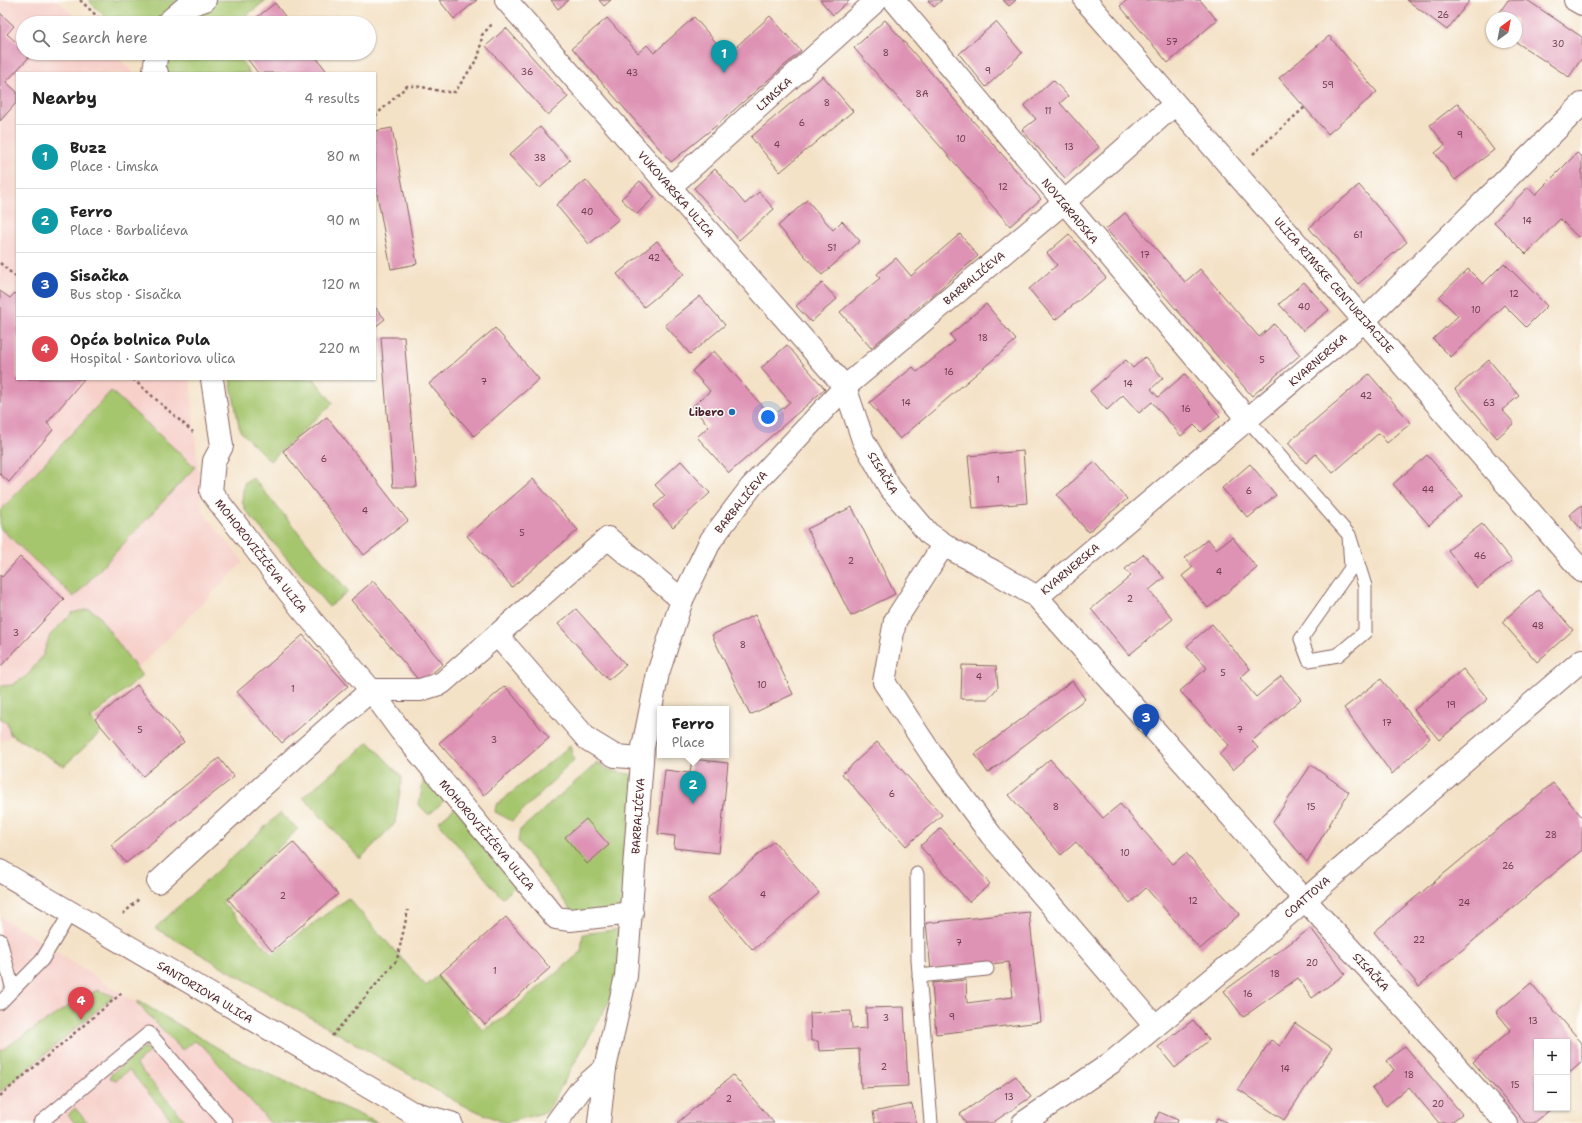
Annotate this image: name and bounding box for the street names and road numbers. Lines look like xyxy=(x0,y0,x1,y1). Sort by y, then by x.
street label: LIMSKA xyxy=(753,74,795,114)
street label: VUKOVARSKA ULICA xyxy=(634,148,717,241)
street label: NOVIGRADSKA xyxy=(1038,176,1101,247)
street label: ULICA RIMSKE CENTURIJACIJE xyxy=(1270,214,1397,357)
street label: BARBALIĆEVA xyxy=(940,247,1008,309)
street label: KVARNERSKA xyxy=(1286,331,1351,390)
street label: SISAČKA xyxy=(864,449,902,497)
street label: BARBALIĆEVA xyxy=(711,467,771,537)
street label: MOHOROVIČIĆEVA ULICA xyxy=(211,496,311,616)
street label: KVARNERSKA xyxy=(1038,540,1103,599)
street label: MOHOROVIČIĆEVA ULICA xyxy=(436,776,538,894)
street label: BARBALIĆEVA xyxy=(627,777,649,855)
street label: COATTOVA xyxy=(1281,873,1334,922)
street label: SISAČKA xyxy=(1349,949,1393,995)
street label: SANTORIOVA ULICA xyxy=(154,958,255,1027)

